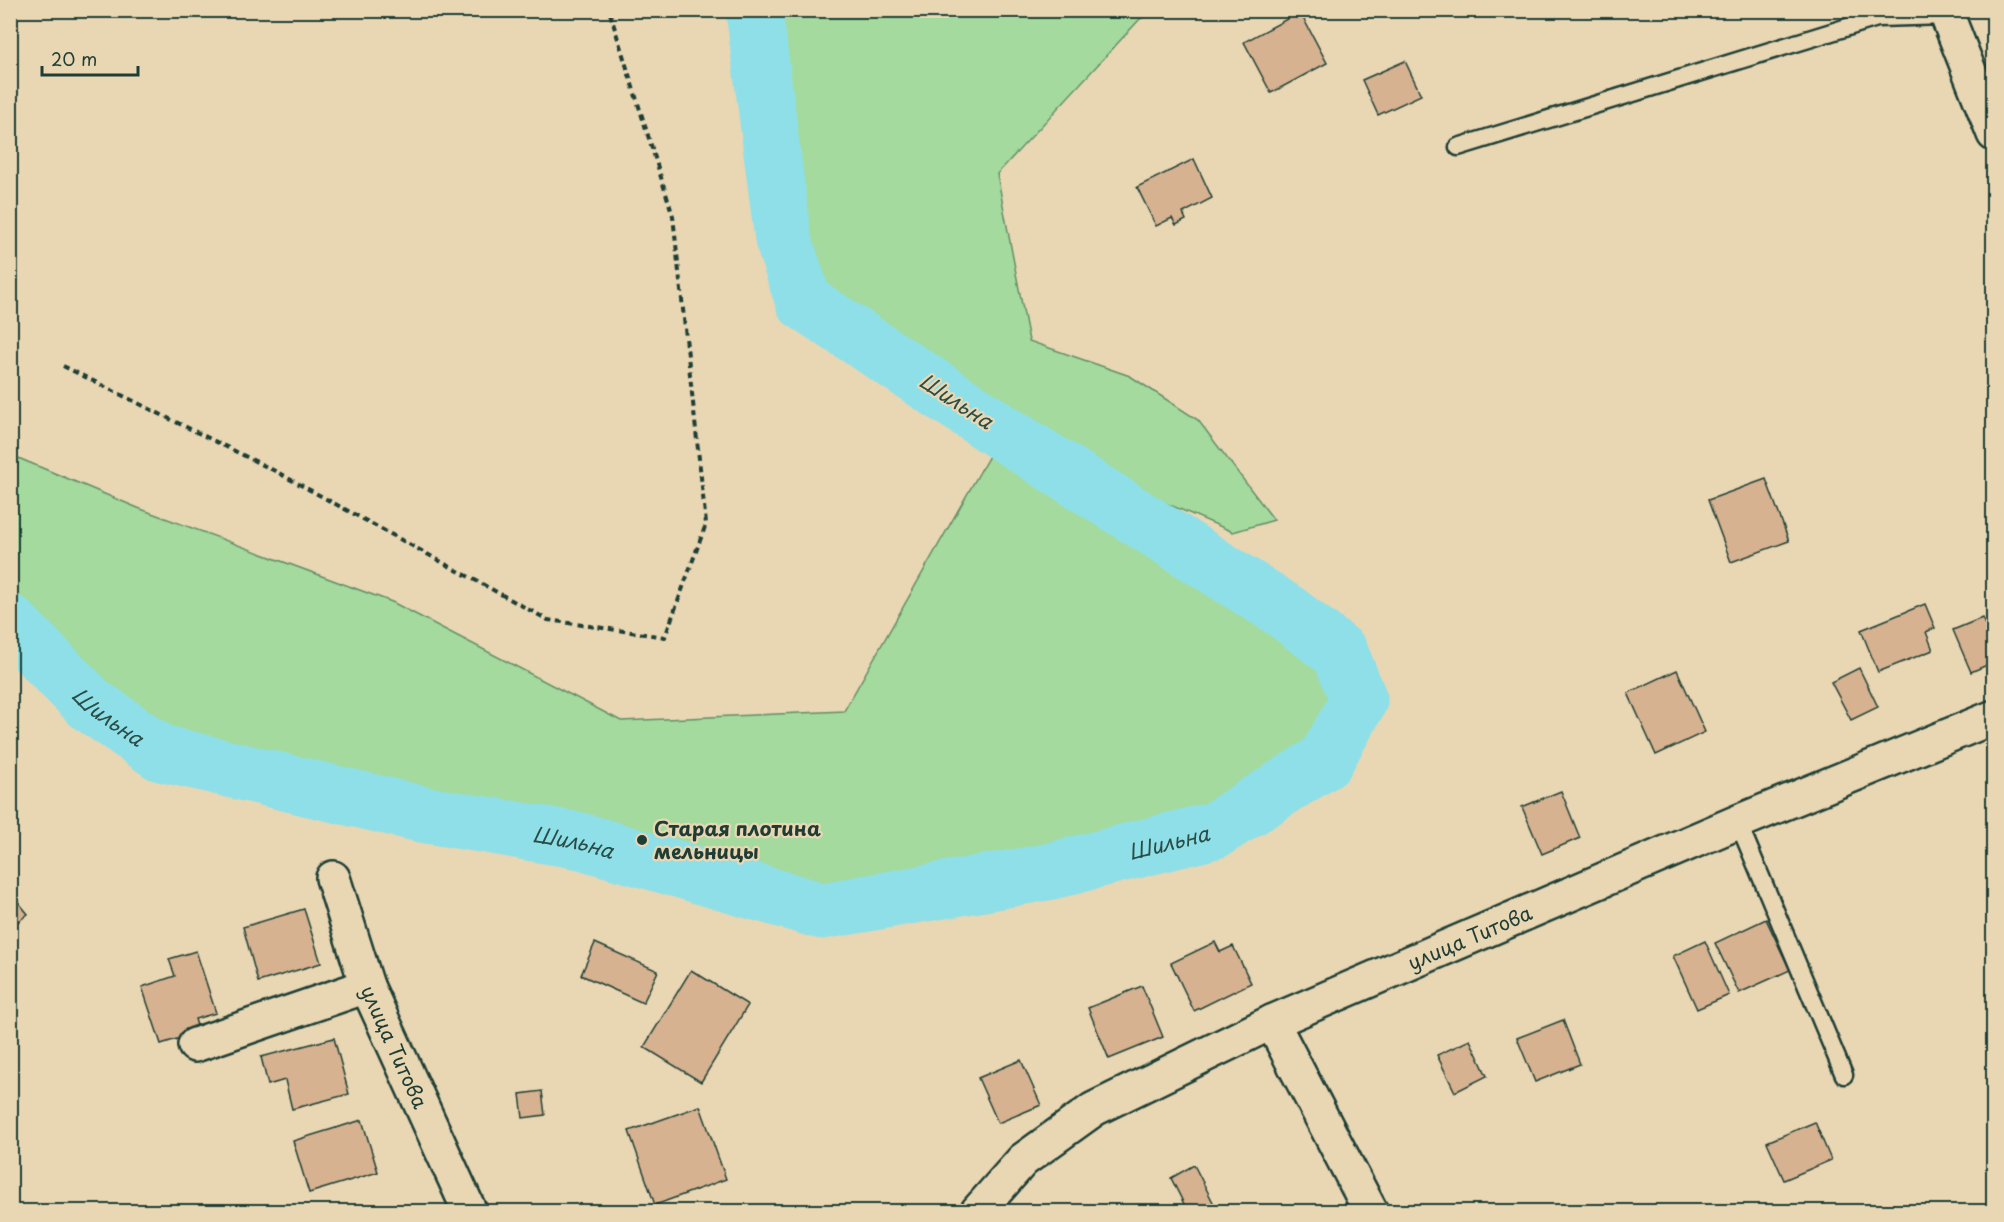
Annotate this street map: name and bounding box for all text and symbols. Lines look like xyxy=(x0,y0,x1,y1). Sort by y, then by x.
scale bar xyxy=(42,39,138,77)
text: 20 m xyxy=(51,45,97,72)
water label: Шильна xyxy=(914,364,1001,436)
water label: Шильна xyxy=(65,679,152,754)
place label: Старая плотина мельницы xyxy=(654,813,821,866)
water label: Шильна xyxy=(1125,816,1213,867)
water label: Шильна xyxy=(530,817,619,866)
marker: Старая плотина мельницы xyxy=(635,833,649,847)
street label: улица Титова xyxy=(1403,897,1537,977)
street label: улица Титова xyxy=(354,980,436,1114)

